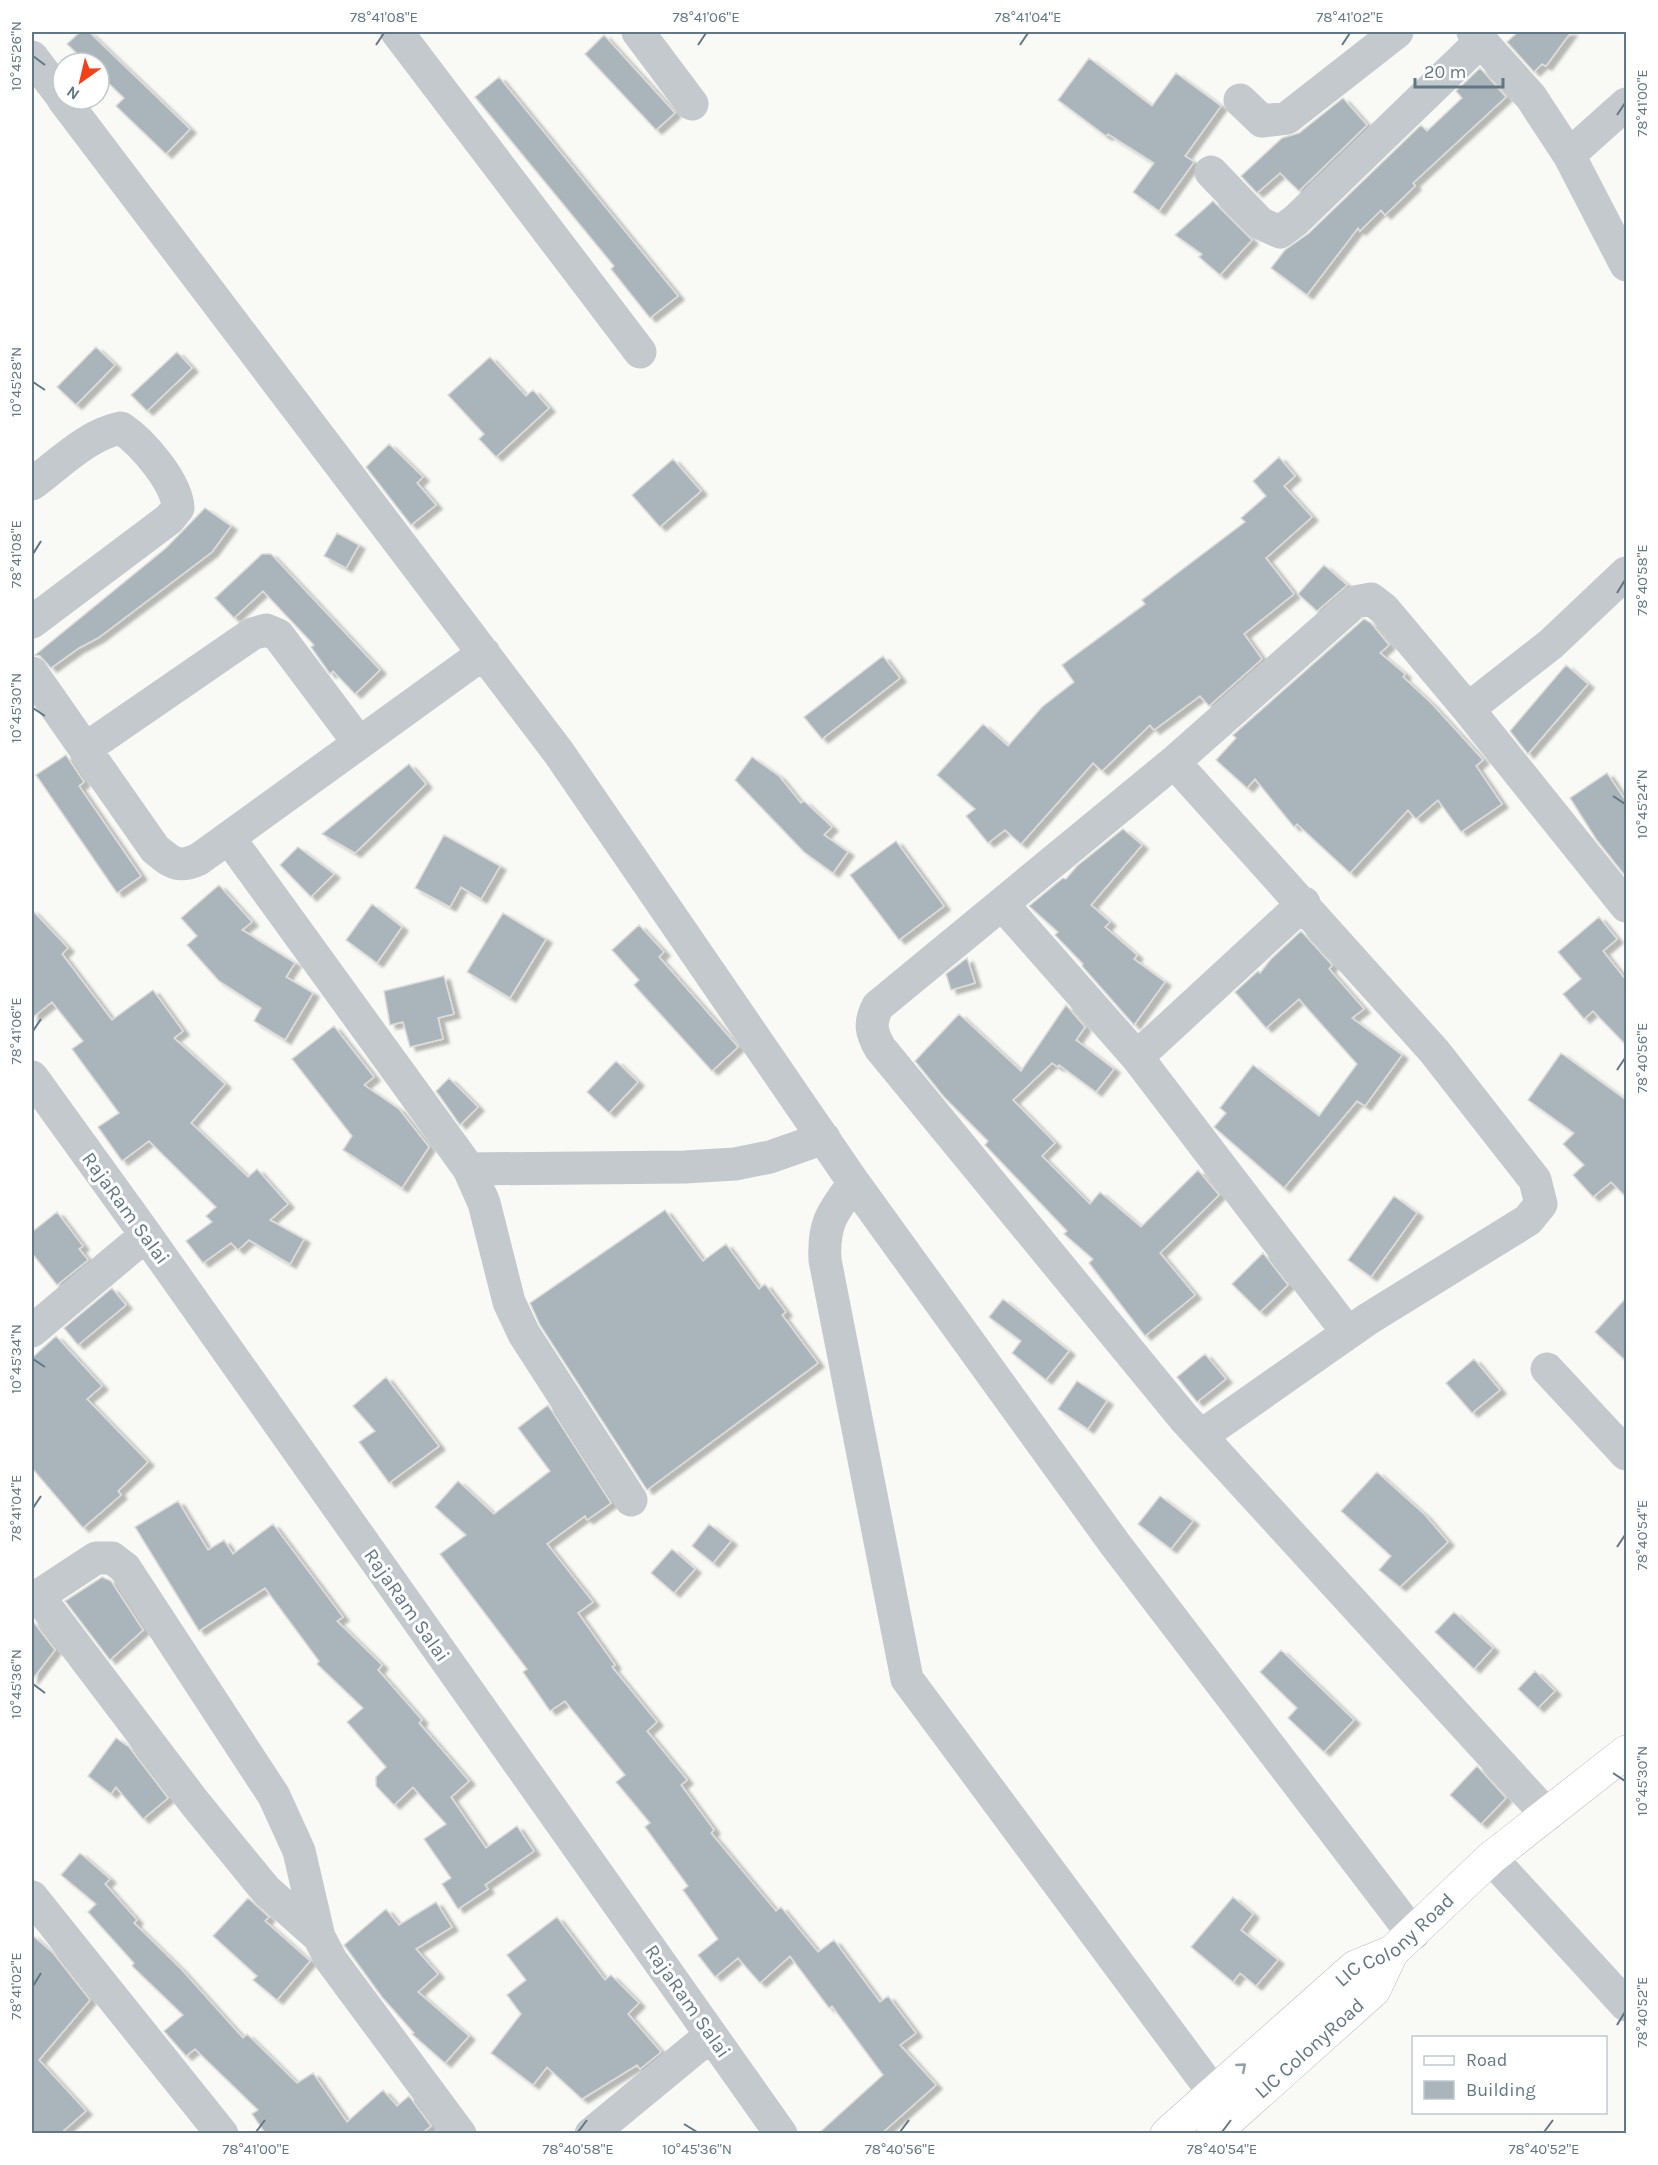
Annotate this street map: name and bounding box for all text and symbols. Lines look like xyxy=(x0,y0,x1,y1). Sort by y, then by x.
text: 78°41'08"E xyxy=(350,8,418,26)
text: 78°41'06"E xyxy=(672,8,740,26)
text: 78°41'04"E xyxy=(994,8,1062,26)
text: 78°41'02"E xyxy=(1316,8,1384,26)
text: 10°45'26"N xyxy=(7,21,25,91)
north arrow xyxy=(51,51,111,111)
scale bar xyxy=(1415,51,1504,89)
text: 20 m xyxy=(1424,61,1466,83)
text: 78°41'00"E xyxy=(1633,69,1651,137)
text: N xyxy=(63,82,83,104)
text: 10°45'28"N xyxy=(7,347,25,417)
text: 78°41'08"E xyxy=(7,520,25,588)
text: 78°40'58"E xyxy=(1633,544,1651,616)
text: 10°45'30"N xyxy=(7,673,25,743)
text: 10°45'24"N xyxy=(1633,769,1651,839)
text: 78°41'06"E xyxy=(7,997,25,1065)
text: 78°40'56"E xyxy=(1633,1023,1651,1093)
street label: RajaRam Salai xyxy=(77,1148,174,1269)
text: 10°45'34"N xyxy=(7,1324,25,1394)
text: 78°41'04"E xyxy=(7,1474,25,1542)
text: 78°40'54"E xyxy=(1633,1500,1651,1570)
street label: RajaRam Salai xyxy=(359,1544,454,1666)
text: 10°45'36"N xyxy=(7,1649,25,1719)
text: 10°45'30"N xyxy=(1633,1746,1651,1816)
street label: LIC Colony Road xyxy=(1330,1889,1459,1992)
street label: RajaRam Salai xyxy=(640,1940,735,2062)
text: 78°41'02"E xyxy=(7,1952,25,2020)
text: 78°40'52"E xyxy=(1633,1977,1651,2047)
street label: LIC ColonyRoad xyxy=(1250,1993,1369,2103)
legend xyxy=(1412,2036,1607,2114)
text: Road xyxy=(1466,2049,1507,2071)
one-way arrow xyxy=(1235,2063,1246,2074)
text: Building xyxy=(1466,2079,1536,2101)
text: 78°41'00"E xyxy=(222,2140,290,2158)
text: 78°40'58"E xyxy=(542,2140,614,2158)
text: 10°45'36"N xyxy=(662,2140,732,2158)
text: 78°40'56"E xyxy=(865,2140,935,2158)
text: 78°40'54"E xyxy=(1187,2140,1257,2158)
text: 78°40'52"E xyxy=(1509,2140,1579,2158)

